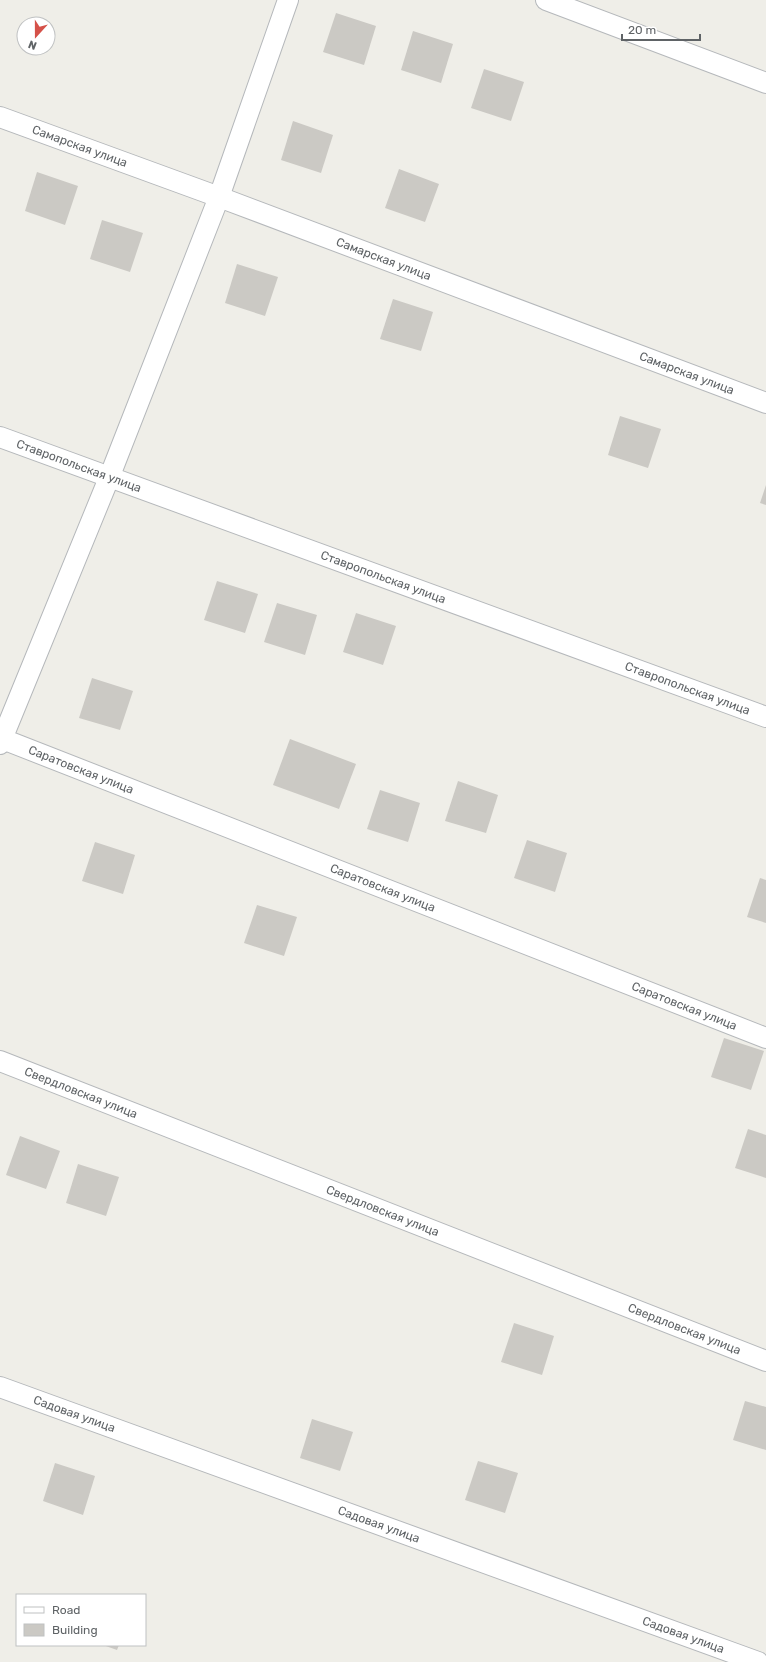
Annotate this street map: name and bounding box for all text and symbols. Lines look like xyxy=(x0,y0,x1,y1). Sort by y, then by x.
north arrow xyxy=(16,16,56,56)
scale bar xyxy=(622,16,700,42)
text: 20 m xyxy=(628,23,656,37)
text: N xyxy=(26,37,39,52)
street label: Самарская улица xyxy=(30,122,129,170)
street label: Самарская улица xyxy=(334,235,433,283)
street label: Самарская улица xyxy=(637,349,736,397)
street label: Ставропольская улица xyxy=(14,437,143,495)
street label: Ставропольская улица xyxy=(319,548,448,606)
street label: Ставропольская улица xyxy=(623,659,752,718)
street label: Саратовская улица xyxy=(26,743,136,797)
street label: Саратовская улица xyxy=(328,861,437,915)
street label: Саратовская улица xyxy=(630,979,739,1033)
street label: Свердловская улица xyxy=(23,1064,140,1121)
street label: Свердловская улица xyxy=(324,1182,441,1239)
street label: Свердловская улица xyxy=(626,1301,743,1357)
street label: Садовая улица xyxy=(31,1393,117,1435)
street label: Садовая улица xyxy=(336,1503,422,1546)
legend xyxy=(16,1594,146,1646)
text: Road xyxy=(52,1603,80,1617)
street label: Садовая улица xyxy=(641,1614,726,1656)
text: Building xyxy=(52,1623,98,1637)

